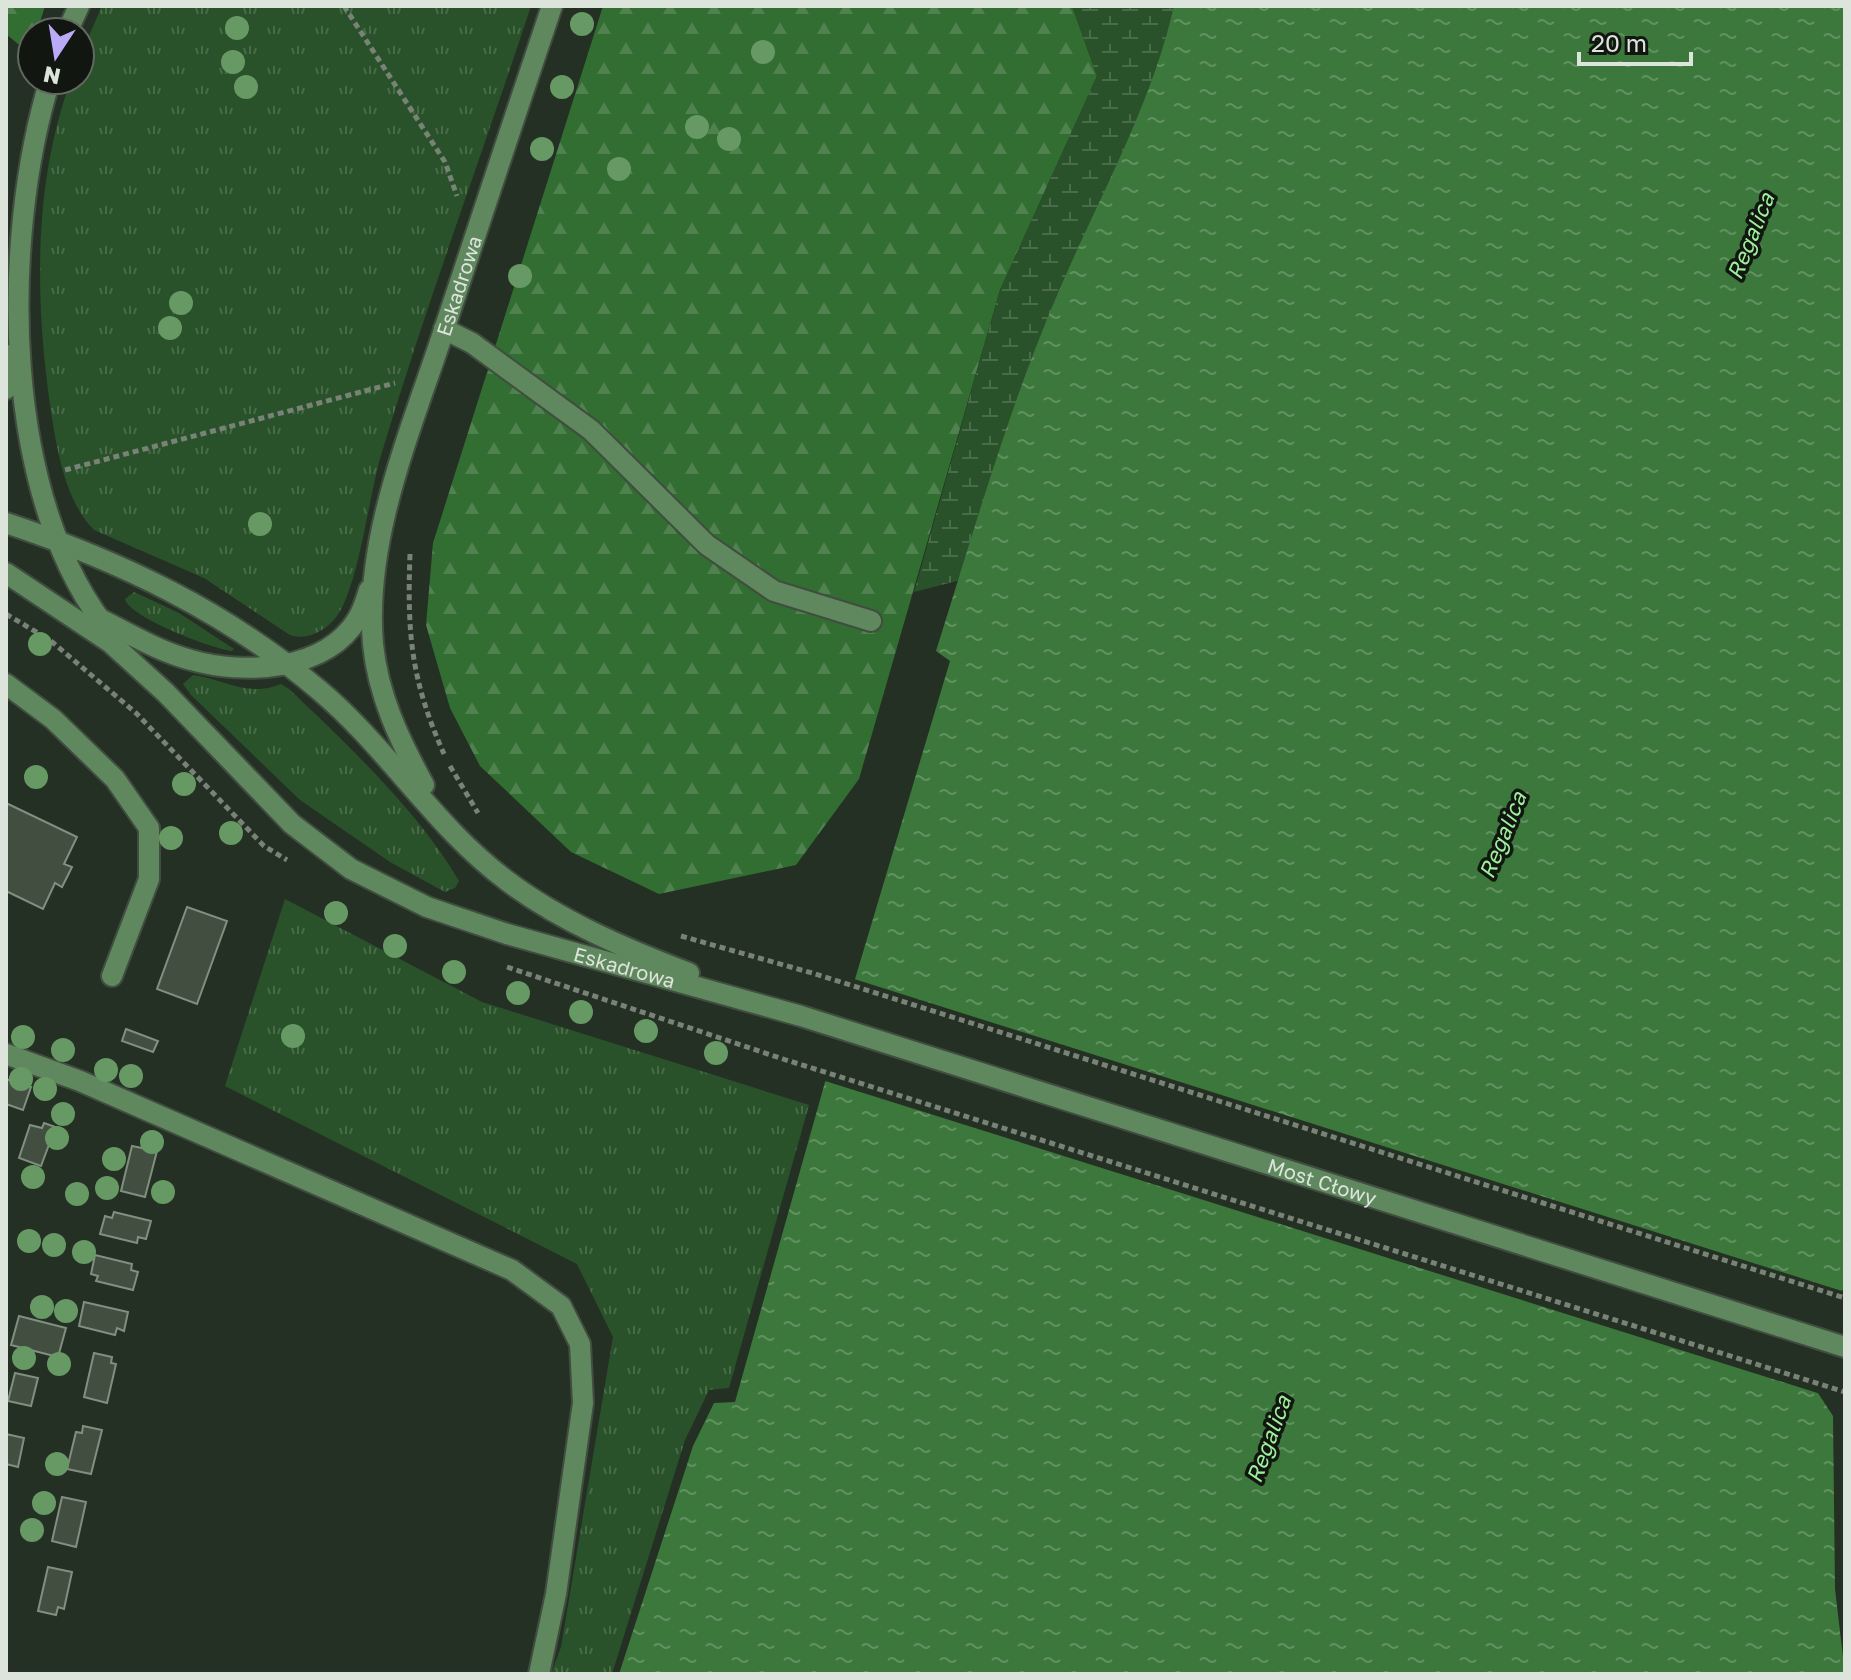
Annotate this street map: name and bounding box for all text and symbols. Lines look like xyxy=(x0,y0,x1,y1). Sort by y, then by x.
north arrow xyxy=(16,16,96,96)
scale bar xyxy=(1579,16,1691,66)
text: 20 m xyxy=(1591,28,1647,57)
text: N xyxy=(41,61,63,91)
water label: Regalica xyxy=(1720,187,1780,283)
street label: Eskadrowa xyxy=(431,233,486,339)
water label: Regalica xyxy=(1472,786,1532,882)
street label: Eskadrowa xyxy=(571,941,678,992)
street label: Most Cłowy xyxy=(1265,1153,1380,1210)
water label: Regalica xyxy=(1240,1390,1297,1486)

